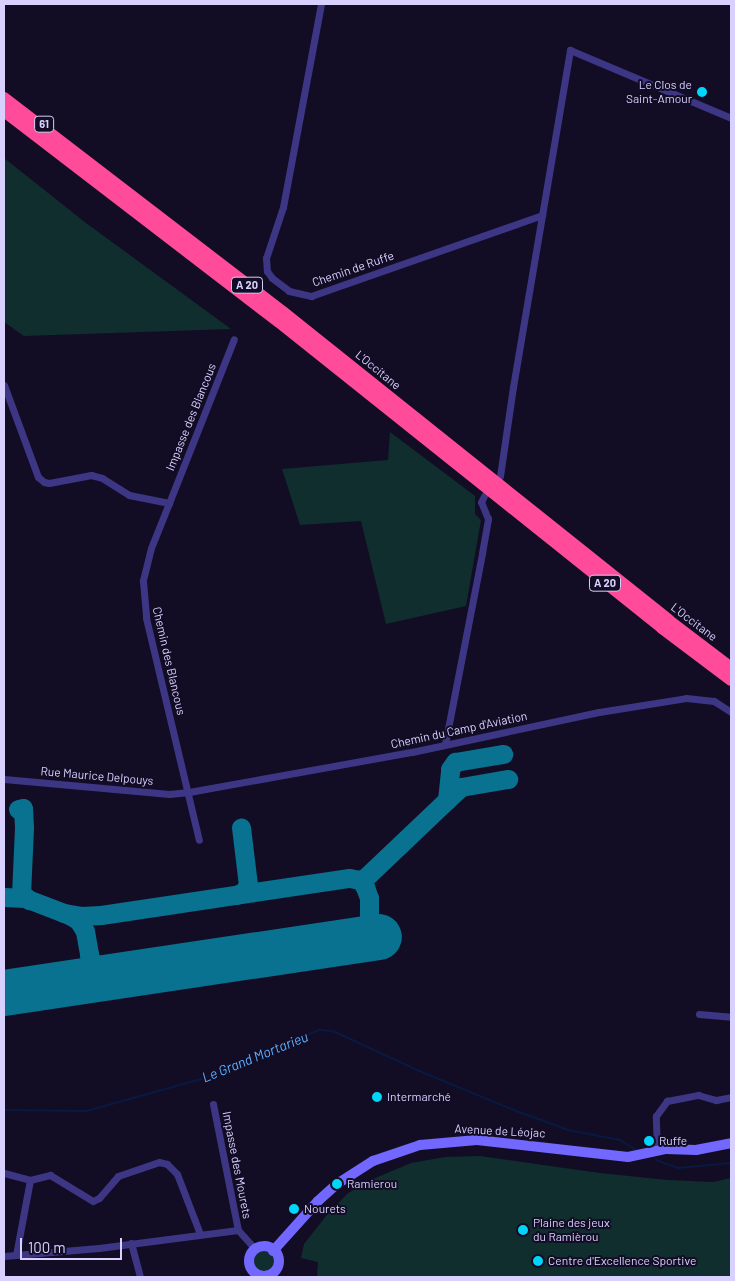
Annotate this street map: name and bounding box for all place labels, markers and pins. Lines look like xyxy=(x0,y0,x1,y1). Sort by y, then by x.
place label: Le Clos de Saint-Amour xyxy=(626,78,692,106)
marker: Le Clos de Saint-Amour xyxy=(696,86,708,98)
place label: Intermarché xyxy=(387,1090,451,1104)
marker: Intermarché xyxy=(371,1091,383,1103)
place label: Ruffe xyxy=(659,1134,687,1148)
marker: Ruffe xyxy=(643,1135,655,1147)
place label: Ramierou xyxy=(347,1177,397,1191)
marker: Ramierou xyxy=(331,1178,343,1190)
place label: Nourets xyxy=(304,1202,346,1216)
marker: Nourets xyxy=(288,1203,300,1215)
place label: Plaine des jeux du Ramièrou xyxy=(533,1216,610,1244)
marker: Plaine des jeux du Ramièrou xyxy=(517,1224,529,1236)
place label: Centre d'Excellence Sportive xyxy=(548,1254,696,1268)
marker: Centre d'Excellence Sportive xyxy=(532,1255,544,1267)

